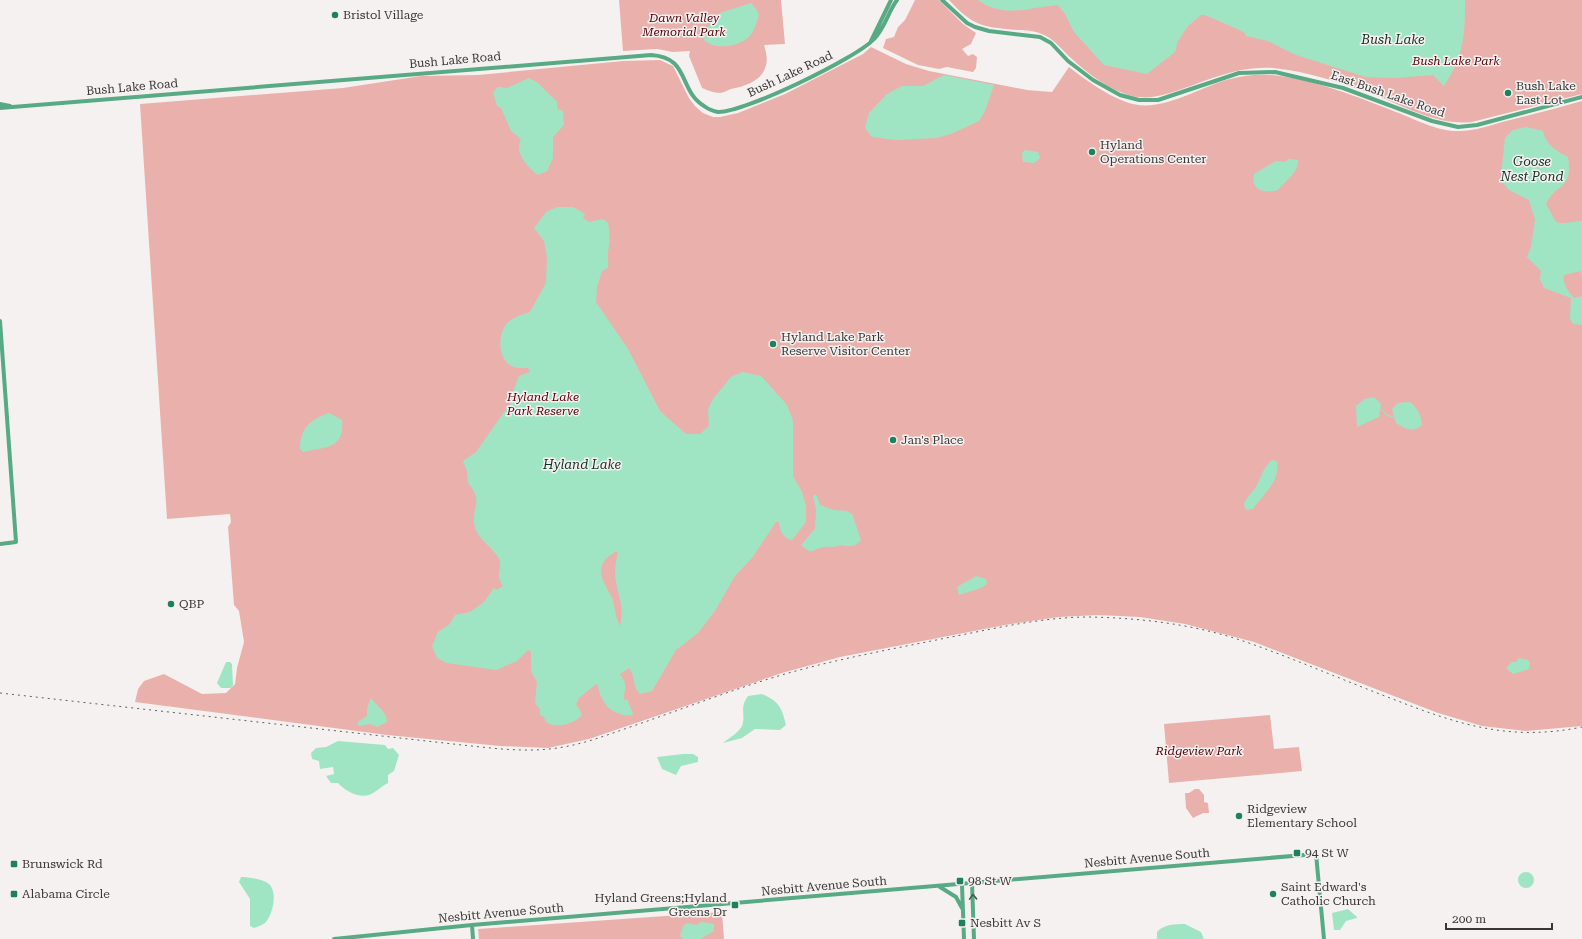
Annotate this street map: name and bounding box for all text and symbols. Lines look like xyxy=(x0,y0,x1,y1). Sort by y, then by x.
place label: Bristol Village xyxy=(343,8,424,22)
marker: Bristol Village xyxy=(330,10,340,20)
park label: Dawn Valley Memorial Park xyxy=(641,11,726,39)
water label: Bush Lake xyxy=(1360,32,1425,47)
street label: Bush Lake Road xyxy=(745,48,835,100)
street label: Bush Lake Road xyxy=(408,49,502,71)
park label: Bush Lake Park xyxy=(1411,54,1500,68)
street label: East Bush Lake Road xyxy=(1329,68,1447,120)
street label: Bush Lake Road xyxy=(85,76,179,98)
place label: Bush Lake East Lot xyxy=(1516,79,1576,107)
marker: Bush Lake East Lot xyxy=(1503,88,1513,98)
place label: Hyland Operations Center xyxy=(1100,138,1206,166)
marker: Hyland Operations Center xyxy=(1087,147,1097,157)
water label: Goose Nest Pond xyxy=(1499,154,1564,184)
place label: Hyland Lake Park Reserve Visitor Center xyxy=(781,330,910,358)
marker: Hyland Lake Park Reserve Visitor Center xyxy=(768,339,778,349)
park label: Hyland Lake Park Reserve xyxy=(506,390,579,418)
place label: Jan's Place xyxy=(901,433,964,447)
marker: Jan's Place xyxy=(888,435,898,445)
water label: Hyland Lake xyxy=(542,457,621,472)
place label: QBP xyxy=(179,597,205,611)
marker: QBP xyxy=(166,599,176,609)
park label: Ridgeview Park xyxy=(1155,744,1243,758)
place label: Ridgeview Elementary School xyxy=(1247,802,1357,830)
marker: Ridgeview Elementary School xyxy=(1234,811,1244,821)
street label: Nesbitt Avenue South xyxy=(1084,846,1211,870)
place label: 94 St W xyxy=(1305,846,1349,860)
marker: 94 St W xyxy=(1292,848,1302,858)
place label: Brunswick Rd xyxy=(22,857,103,871)
marker: Brunswick Rd xyxy=(9,859,19,869)
street label: Nesbitt Avenue South xyxy=(761,874,888,898)
place label: 98 St W xyxy=(968,874,1012,888)
marker: 98 St W xyxy=(955,876,965,886)
place label: Saint Edward's Catholic Church xyxy=(1281,880,1376,908)
place label: Alabama Circle xyxy=(22,887,110,901)
marker: Alabama Circle xyxy=(9,889,19,899)
marker: Saint Edward's Catholic Church xyxy=(1268,889,1278,899)
place label: Hyland Greens;Hyland Greens Dr xyxy=(594,891,727,919)
one-way arrow xyxy=(968,894,977,900)
marker: Hyland Greens;Hyland Greens Dr xyxy=(730,900,740,910)
street label: Nesbitt Avenue South xyxy=(438,901,565,925)
scale bar xyxy=(1446,905,1552,931)
text: 200 m xyxy=(1452,912,1486,926)
place label: Nesbitt Av S xyxy=(970,916,1041,930)
marker: Nesbitt Av S xyxy=(957,918,967,928)

